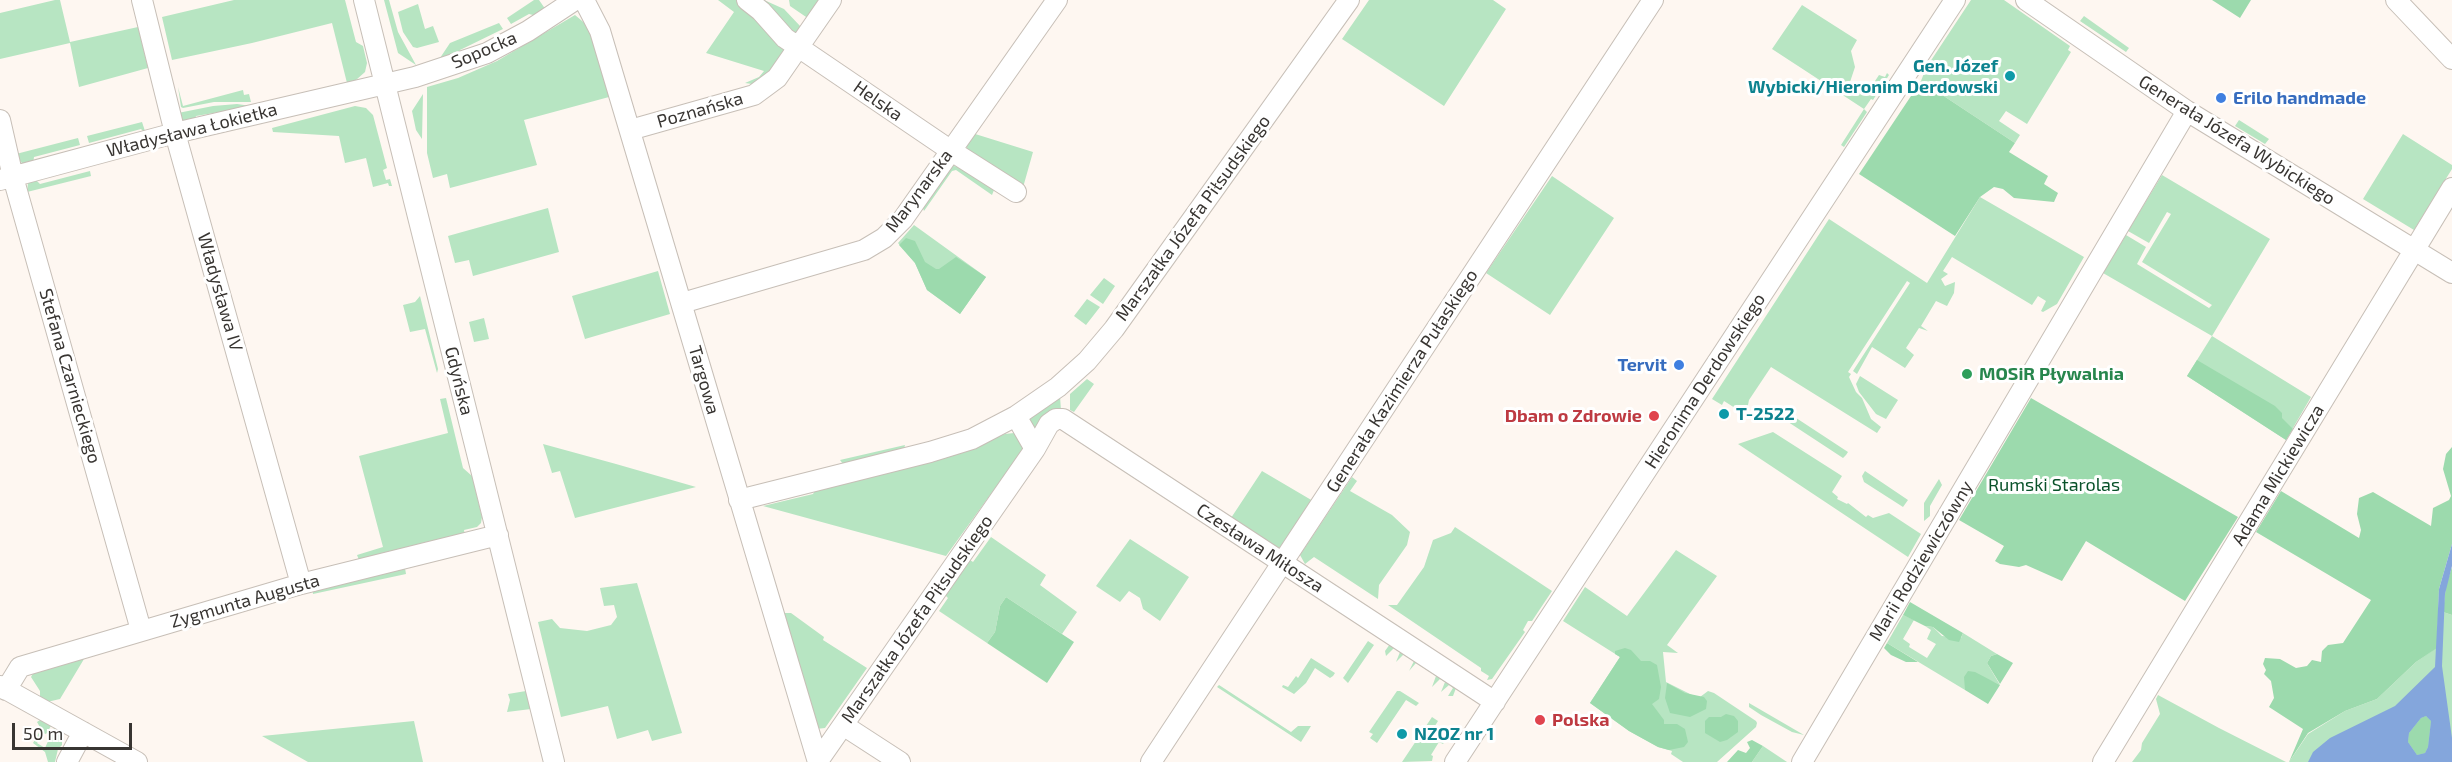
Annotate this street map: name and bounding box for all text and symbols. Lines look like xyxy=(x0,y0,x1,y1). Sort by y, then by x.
street label: Sopocka xyxy=(448,27,520,73)
place label: Gen. Józef Wybicki/Hieronim Derdowski xyxy=(1748,55,1998,98)
marker: Gen. Józef Wybicki/Hieronim Derdowski xyxy=(2003,69,2017,83)
street label: Generała Józefa Wybickiego xyxy=(2135,71,2339,209)
street label: Helska xyxy=(849,76,907,126)
street label: Poznańska xyxy=(654,87,746,133)
place label: Erilo handmade xyxy=(2233,87,2366,109)
marker: Erilo handmade xyxy=(2214,91,2228,105)
street label: Władysława Łokietka xyxy=(104,98,280,162)
street label: Marszałka Józefa Piłsudskiego xyxy=(1111,111,1275,325)
street label: Marynarska xyxy=(881,145,957,237)
street label: Władysława IV xyxy=(193,230,247,354)
street label: Generała Kazimierza Pułaskiego xyxy=(1322,265,1482,497)
street label: Stefana Czarnieckiego xyxy=(35,286,105,466)
street label: Hieronima Derdowskiego xyxy=(1640,289,1770,473)
street label: Targowa xyxy=(684,343,724,417)
street label: Gdyńska xyxy=(440,345,478,417)
place label: Tervit xyxy=(1618,354,1667,376)
marker: Tervit xyxy=(1672,358,1686,372)
place label: MOSiR Pływalnia xyxy=(1979,363,2124,385)
marker: MOSiR Pływalnia xyxy=(1960,367,1974,381)
street label: Adama Mickiewicza xyxy=(2227,401,2329,549)
place label: T-2522 xyxy=(1736,403,1795,425)
place label: Dbam o Zdrowie xyxy=(1505,405,1642,427)
marker: T-2522 xyxy=(1717,407,1731,421)
marker: Dbam o Zdrowie xyxy=(1647,409,1661,423)
park label: Rumski Starolas xyxy=(1988,474,2120,496)
street label: Marii Rodziewiczówny xyxy=(1865,477,1977,645)
street label: Czesława Miłosza xyxy=(1192,499,1328,597)
street label: Marszałka Józefa Piłsudskiego xyxy=(837,511,997,727)
street label: Zygmunta Augusta xyxy=(168,569,322,633)
place label: Polska xyxy=(1552,709,1609,731)
scale bar xyxy=(15,711,135,749)
marker: Polska xyxy=(1533,713,1547,727)
text: 50 m xyxy=(23,722,63,744)
place label: NZOZ nr 1 xyxy=(1414,723,1494,745)
marker: NZOZ nr 1 xyxy=(1395,727,1409,741)

